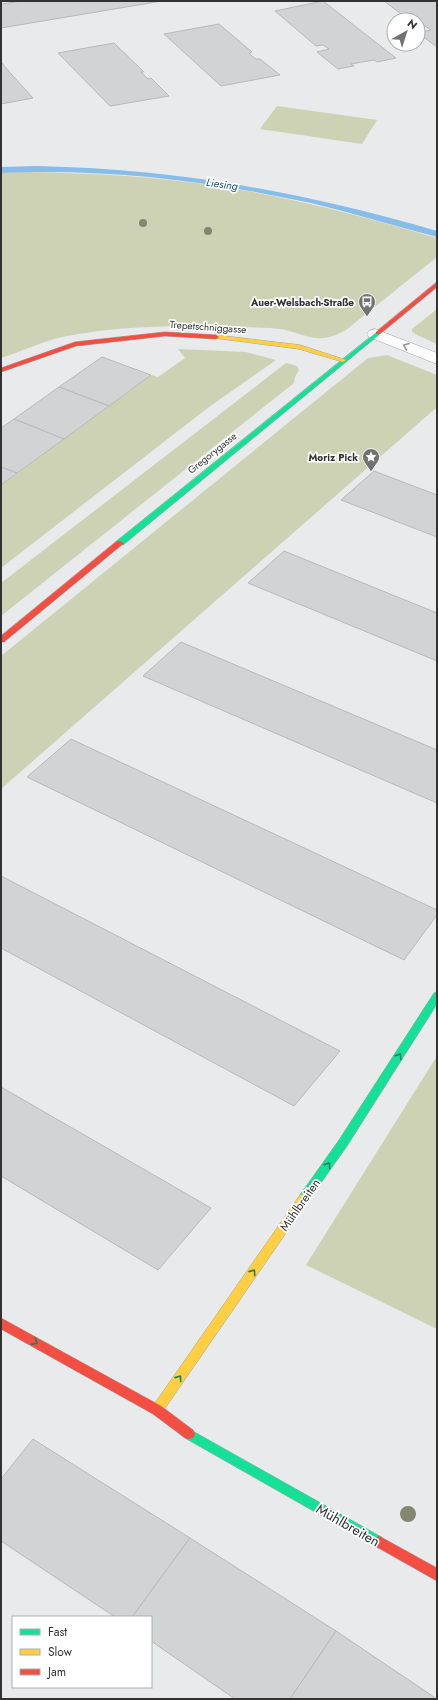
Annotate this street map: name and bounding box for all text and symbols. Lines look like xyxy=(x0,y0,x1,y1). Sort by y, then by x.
north arrow xyxy=(386,12,426,52)
text: N xyxy=(404,15,421,33)
water label: Liesing xyxy=(205,174,239,194)
bus stop icon: Auer-Welsbach-Straße xyxy=(357,292,377,317)
place label: Auer-Welsbach-Straße xyxy=(250,295,354,310)
street label: Trepetschniggasse xyxy=(169,317,247,337)
one-way arrow xyxy=(403,343,410,351)
street label: Gregorygasse xyxy=(184,429,240,477)
place icon: Moriz Pick xyxy=(361,447,381,472)
place label: Moriz Pick xyxy=(308,450,358,465)
one-way arrow xyxy=(394,1053,401,1060)
one-way arrow xyxy=(323,1162,331,1169)
street label: Mühlbreiten xyxy=(275,1175,325,1235)
one-way arrow xyxy=(248,1269,255,1276)
one-way arrow xyxy=(31,1338,38,1345)
one-way arrow xyxy=(174,1376,181,1383)
street label: Mühlbreiten xyxy=(312,1499,384,1551)
legend xyxy=(12,1616,152,1688)
text: Fast xyxy=(48,1623,67,1641)
text: Slow xyxy=(48,1643,73,1661)
text: Jam xyxy=(46,1663,66,1681)

